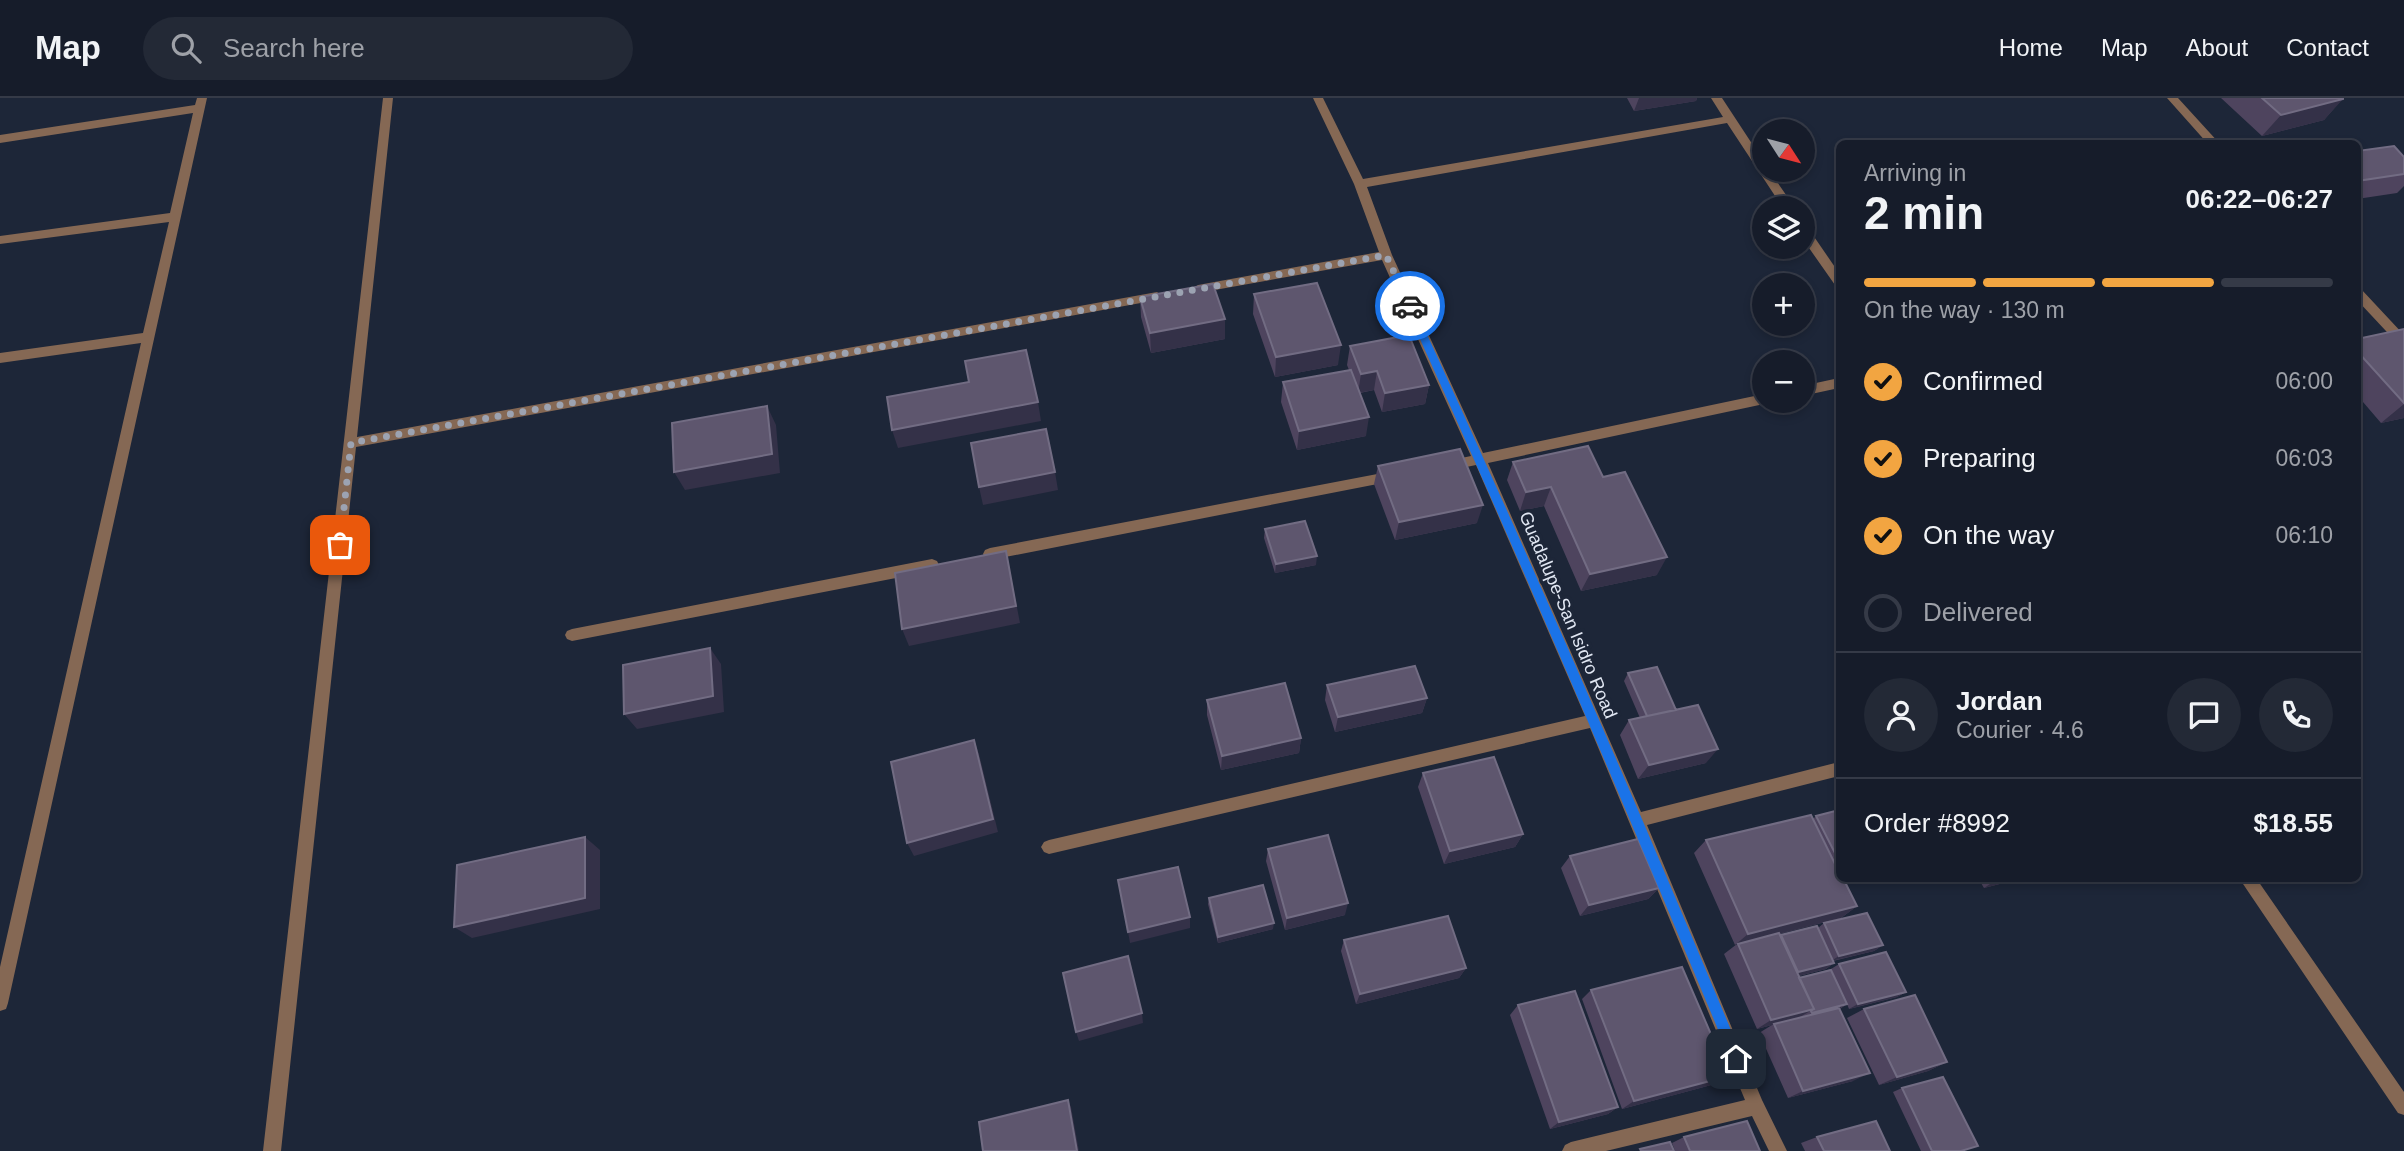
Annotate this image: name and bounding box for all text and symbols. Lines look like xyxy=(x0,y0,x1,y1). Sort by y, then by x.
search box xyxy=(143,17,633,80)
text: Map xyxy=(35,29,101,66)
icon: search xyxy=(167,29,205,67)
text: Search here xyxy=(223,33,365,63)
text: Home xyxy=(1999,34,2063,61)
text: Map xyxy=(2101,34,2148,61)
text: About xyxy=(2186,34,2248,61)
text: Contact xyxy=(2286,34,2369,61)
north arrow xyxy=(1752,119,1815,182)
map controls xyxy=(1752,119,1815,413)
text: Arriving in xyxy=(1864,160,1966,186)
text: 06:22–06:27 xyxy=(2186,184,2333,214)
text: 2 min xyxy=(1864,187,1984,239)
button: layers xyxy=(1752,196,1815,259)
courier xyxy=(1375,271,1445,341)
button: + xyxy=(1752,273,1815,336)
icon: car xyxy=(1391,287,1429,325)
text: On the way · 130 m xyxy=(1864,297,2065,323)
button: − xyxy=(1752,350,1815,413)
icon: check xyxy=(1864,363,1902,401)
text: Confirmed xyxy=(1923,366,2043,396)
text: 06:00 xyxy=(2275,368,2333,394)
icon: check xyxy=(1864,440,1902,478)
text: Preparing xyxy=(1923,443,2036,473)
text: 06:03 xyxy=(2275,445,2333,471)
street label: Guadalupe-San Isidro Road xyxy=(1515,508,1621,722)
pin xyxy=(310,515,370,575)
icon: check xyxy=(1864,517,1902,555)
text: On the way xyxy=(1923,520,2055,550)
text: 06:10 xyxy=(2275,522,2333,548)
icon: bag xyxy=(321,526,359,564)
text: Delivered xyxy=(1923,597,2033,627)
button: person xyxy=(1864,678,1938,752)
button: chat xyxy=(2167,678,2241,752)
button: phone xyxy=(2259,678,2333,752)
text: Jordan xyxy=(1956,686,2043,716)
text: Courier · 4.6 xyxy=(1956,717,2084,743)
text: Order #8992 xyxy=(1864,808,2010,838)
text: $18.55 xyxy=(2253,808,2333,838)
pin xyxy=(1706,1029,1766,1089)
icon: home xyxy=(1717,1040,1755,1078)

